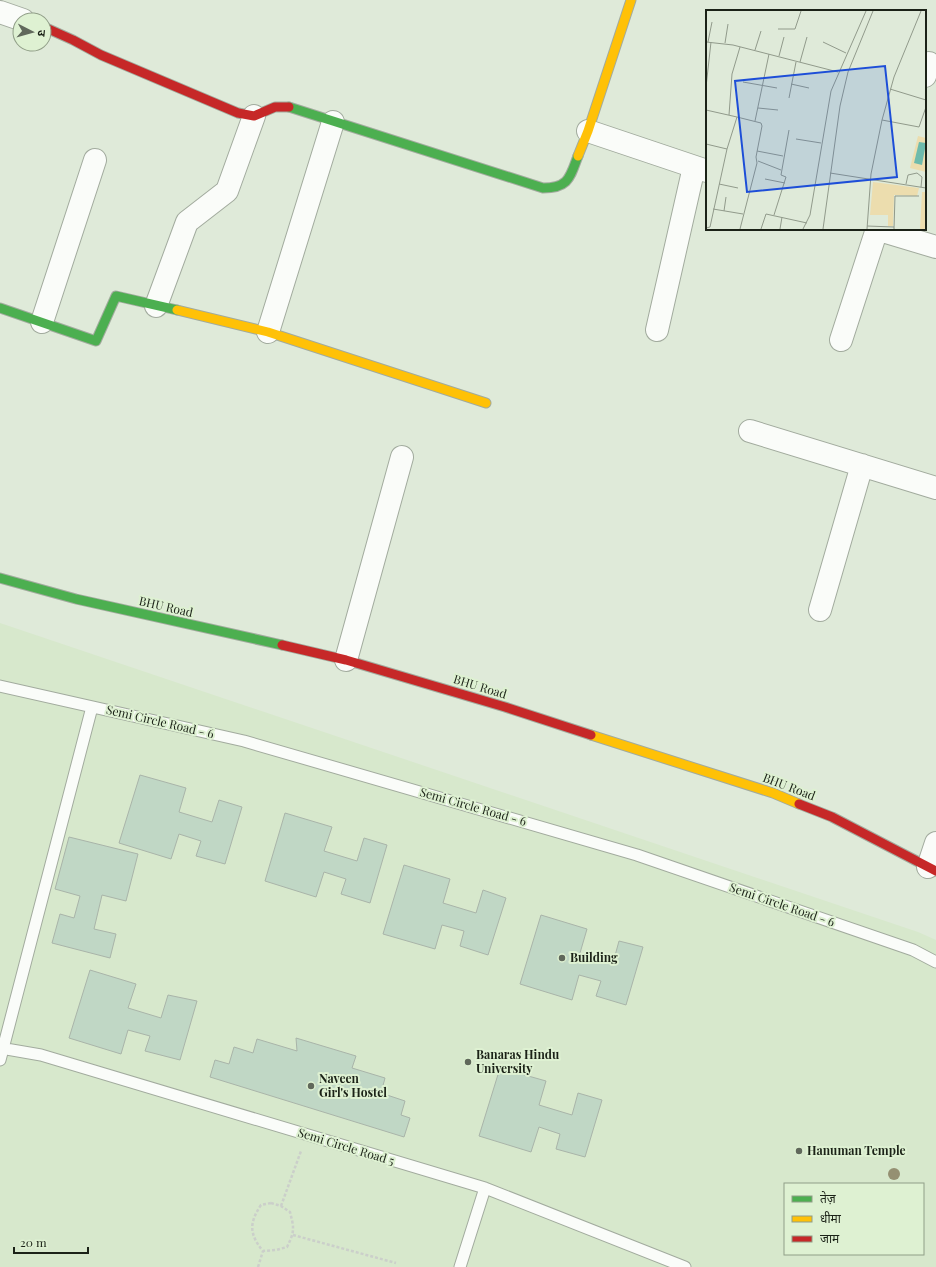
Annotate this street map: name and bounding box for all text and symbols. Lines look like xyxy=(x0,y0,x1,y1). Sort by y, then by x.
inset map xyxy=(706,10,926,230)
north arrow xyxy=(12,12,52,52)
text: उ xyxy=(35,29,50,38)
street label: BHU Road xyxy=(138,592,195,620)
street label: BHU Road xyxy=(452,670,509,702)
street label: Semi Circle Road - 6 xyxy=(105,701,216,741)
street label: BHU Road xyxy=(761,769,818,803)
street label: Semi Circle Road - 6 xyxy=(418,783,528,829)
street label: Semi Circle Road - 6 xyxy=(728,879,837,930)
place label: Building xyxy=(570,949,618,965)
marker: Building xyxy=(557,953,567,963)
place label: Banaras Hindu University xyxy=(476,1046,560,1076)
marker: Banaras Hindu University xyxy=(463,1057,473,1067)
place label: Naveen Girl's Hostel xyxy=(319,1070,387,1100)
marker: Naveen Girl's Hostel xyxy=(306,1081,316,1091)
street label: Semi Circle Road 5 xyxy=(296,1124,396,1168)
place label: Hanuman Temple xyxy=(807,1142,906,1158)
marker: Hanuman Temple xyxy=(794,1146,804,1156)
legend xyxy=(784,1183,924,1255)
text: तेज़ xyxy=(820,1190,837,1206)
text: धीमा xyxy=(820,1210,842,1226)
scale bar xyxy=(14,1229,88,1255)
text: जाम xyxy=(820,1230,840,1246)
text: 20 m xyxy=(20,1234,47,1250)

